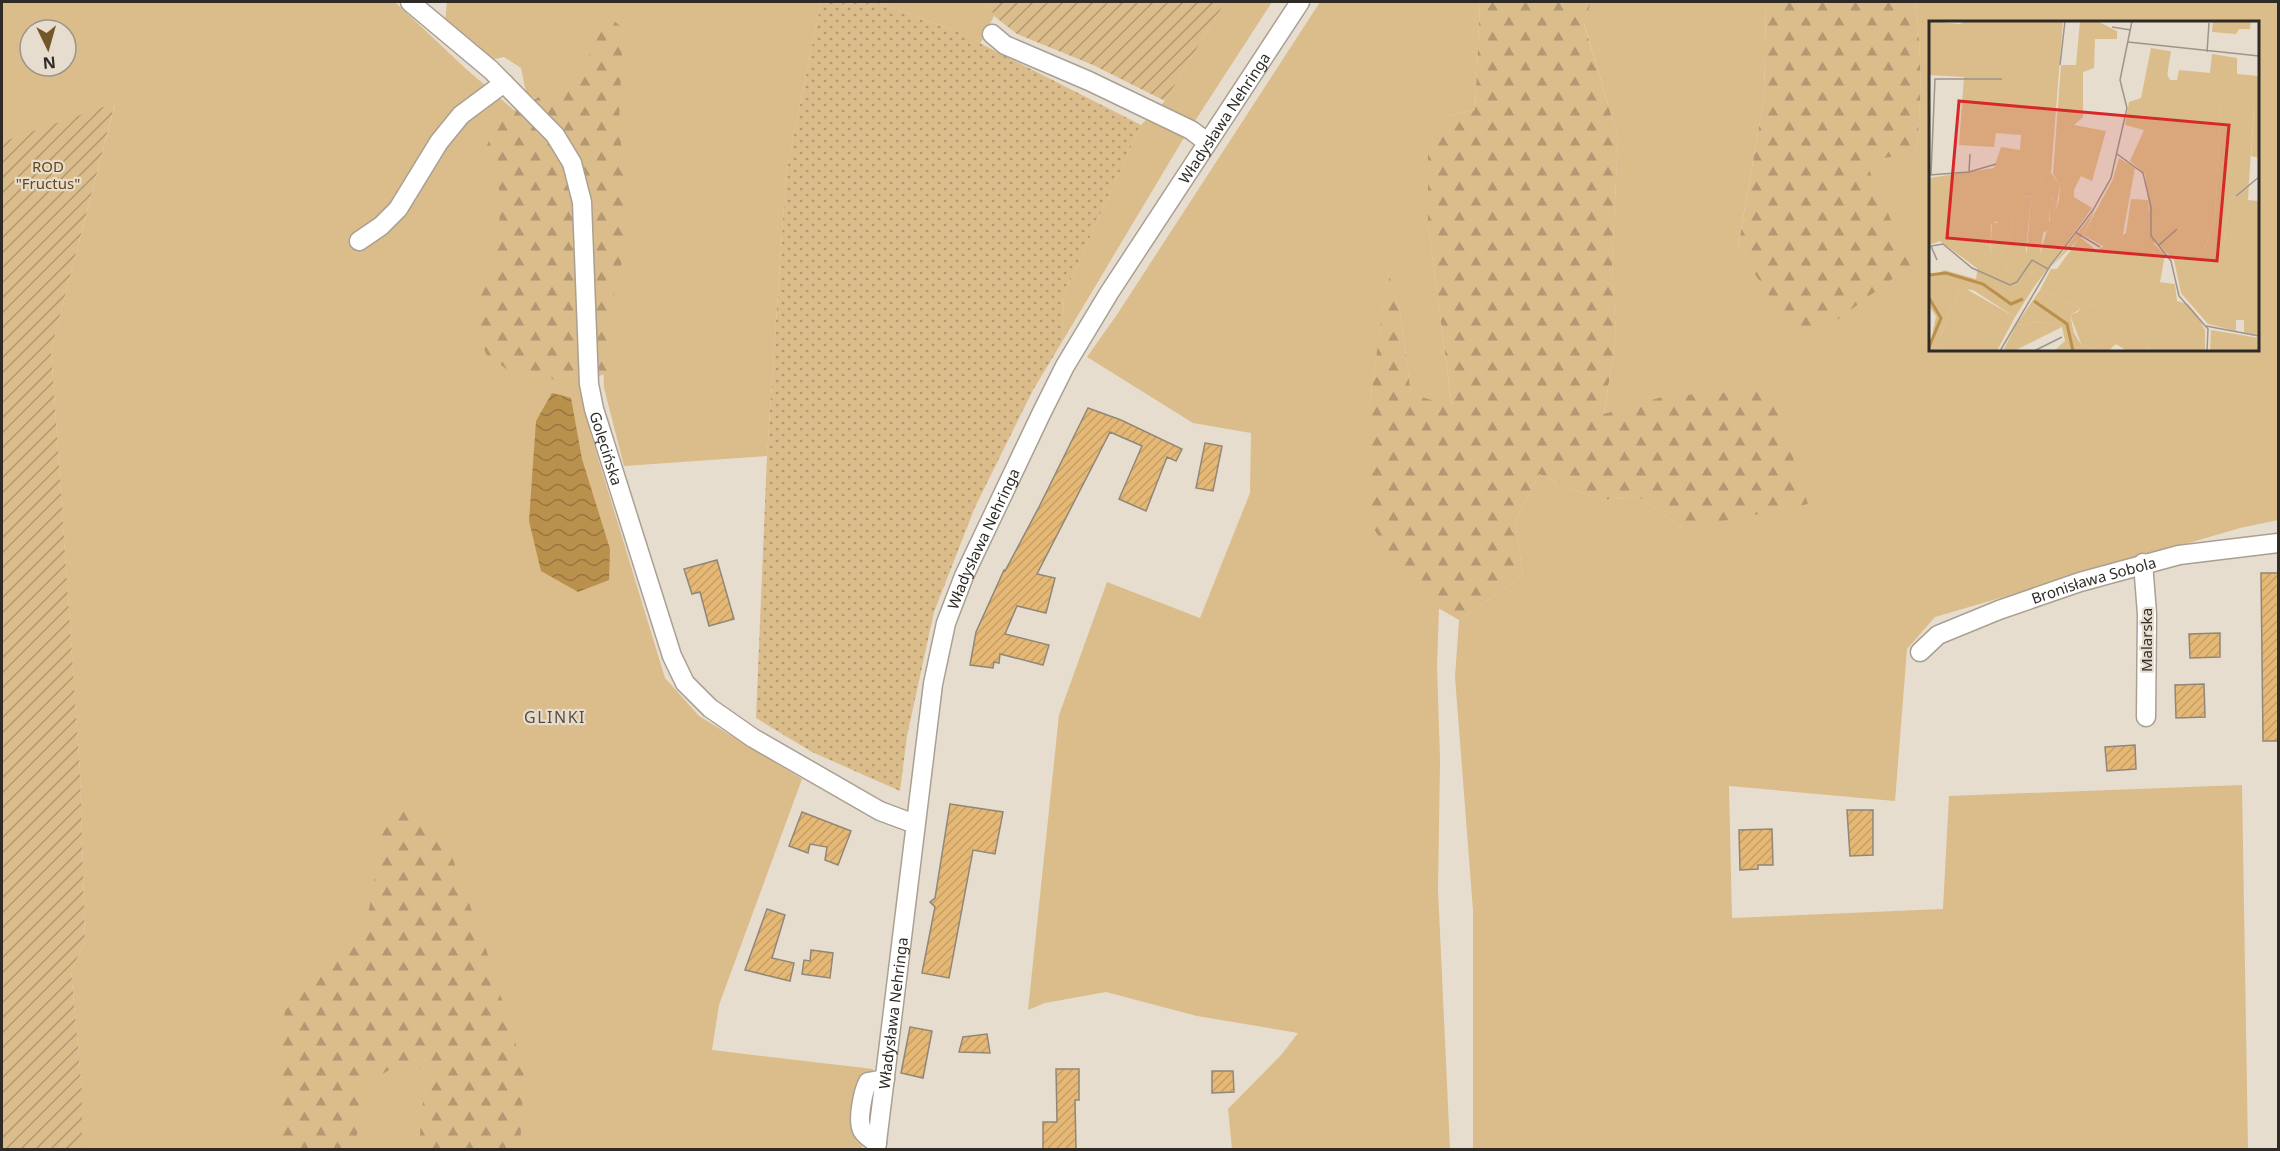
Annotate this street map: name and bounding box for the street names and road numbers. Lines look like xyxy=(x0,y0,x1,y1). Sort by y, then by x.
street label: Władysława Nehringa xyxy=(1174,48,1274,187)
street label: Golęcińska xyxy=(585,409,627,488)
street label: Władysława Nehringa xyxy=(942,465,1024,612)
street label: Bronisława Sobola xyxy=(2028,552,2158,608)
street label: Malarska xyxy=(2136,608,2156,672)
street label: Władysława Nehringa xyxy=(874,936,912,1090)

